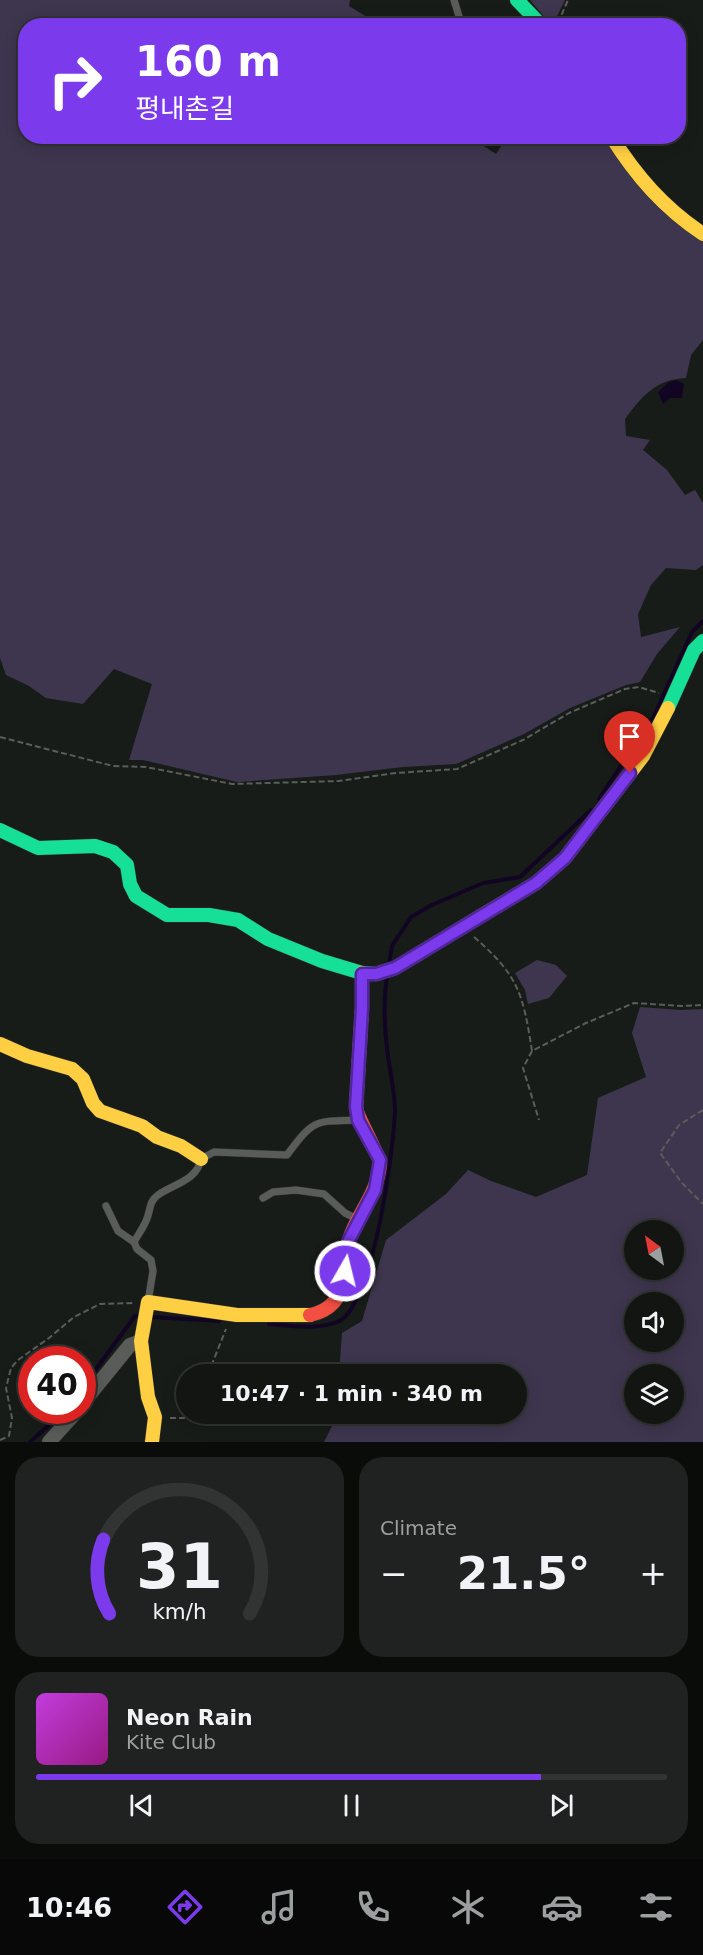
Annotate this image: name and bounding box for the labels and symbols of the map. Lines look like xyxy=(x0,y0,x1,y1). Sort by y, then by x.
pin xyxy=(604,711,655,773)
north arrow xyxy=(624,1220,684,1280)
position arrow xyxy=(313,1239,377,1303)
speed limit sign: 40 xyxy=(18,1346,96,1424)

